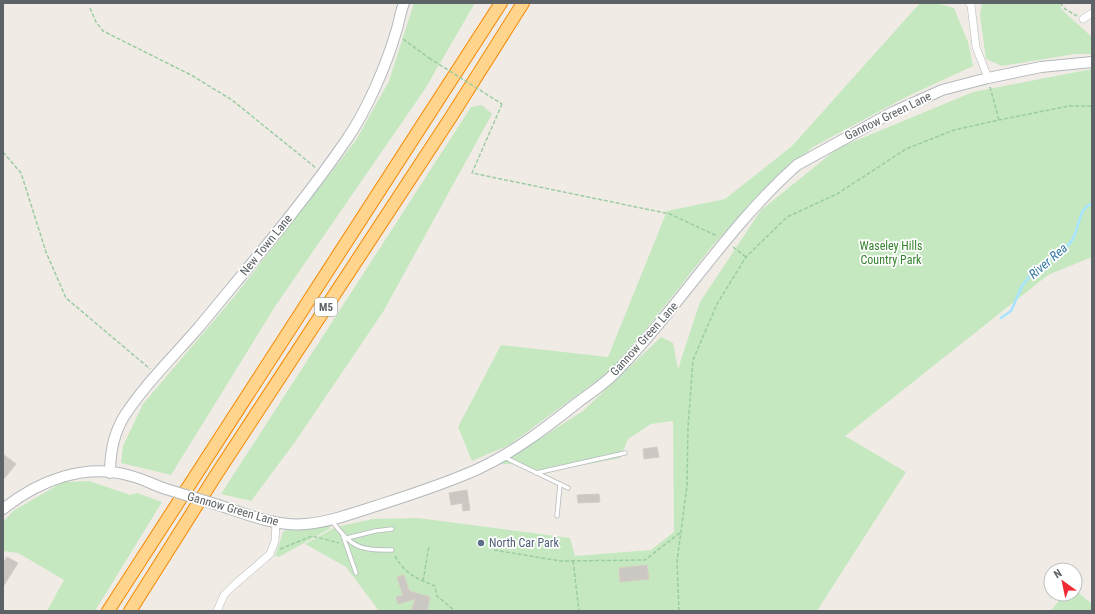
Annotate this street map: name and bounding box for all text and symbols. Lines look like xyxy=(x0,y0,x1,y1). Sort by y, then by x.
street label: Gannow Green Lane xyxy=(843,89,934,143)
street label: New Town Lane xyxy=(237,211,295,278)
park label: Waseley Hills Country Park xyxy=(859,239,923,267)
water label: River Rea xyxy=(1026,240,1070,282)
road number: M5 xyxy=(315,298,337,316)
street label: Gannow Green Lane xyxy=(607,299,681,379)
street label: Gannow Green Lane xyxy=(186,489,281,529)
place label: North Car Park xyxy=(489,536,559,550)
marker: North Car Park xyxy=(476,538,486,548)
north arrow xyxy=(1043,562,1083,602)
text: N xyxy=(1051,567,1064,581)

